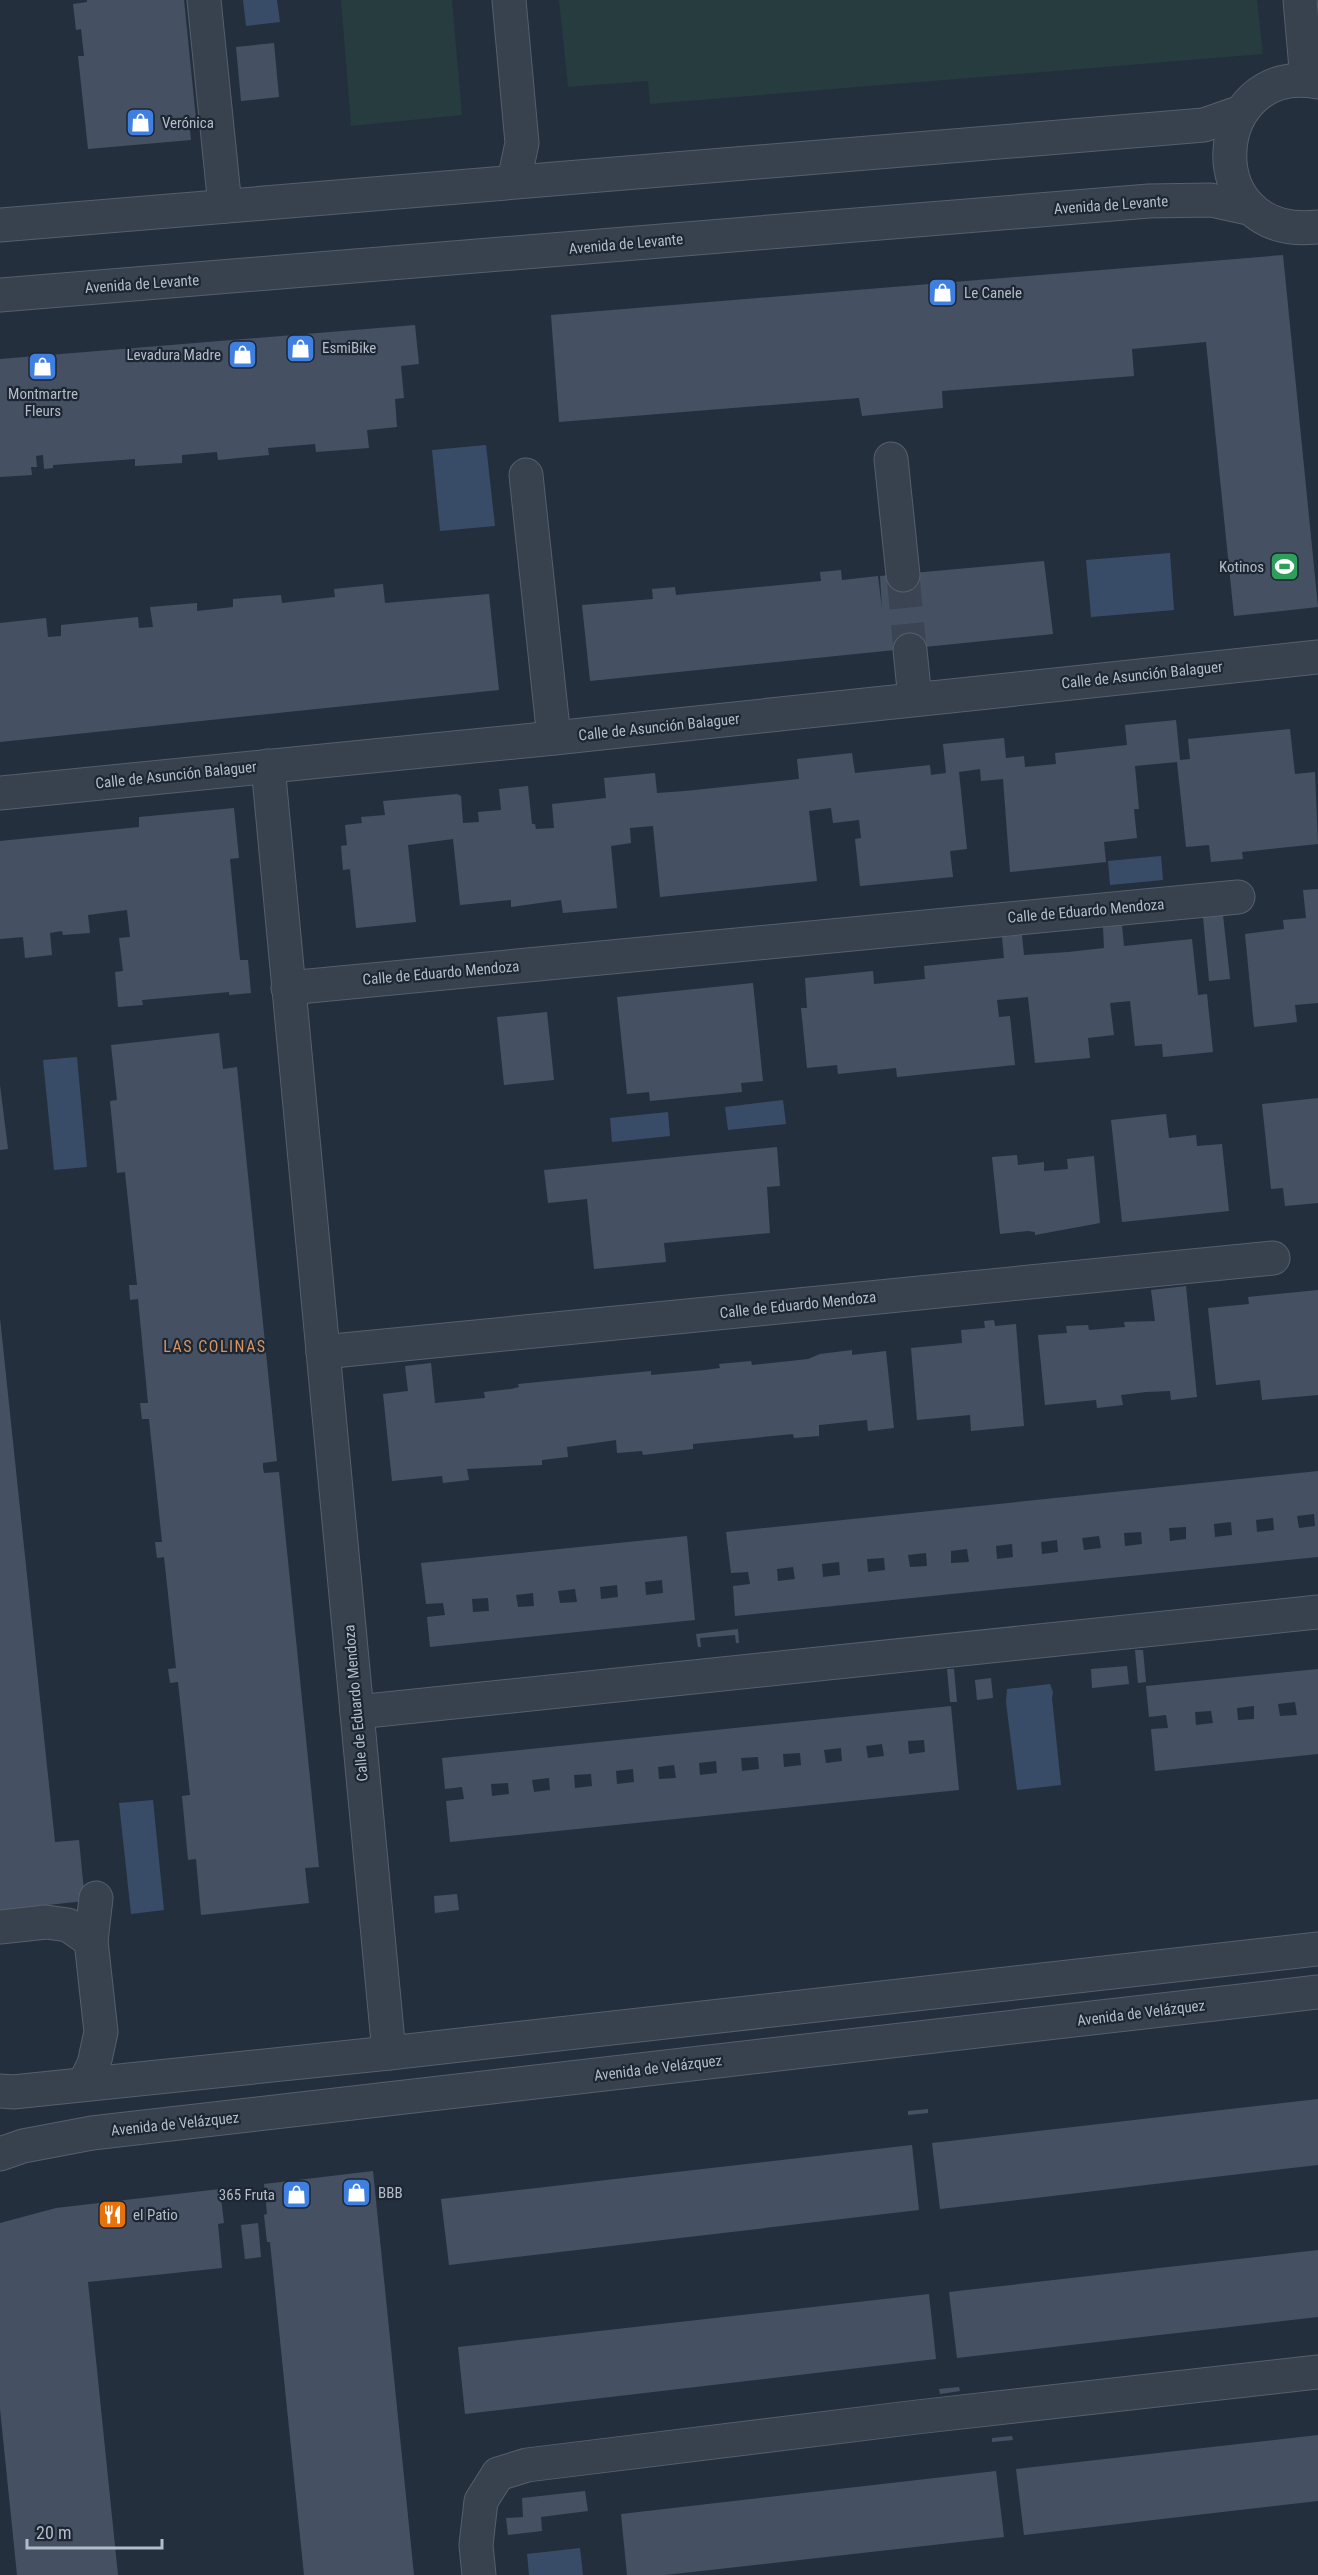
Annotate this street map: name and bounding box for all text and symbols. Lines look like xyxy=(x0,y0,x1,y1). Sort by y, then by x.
shop icon: Verónica xyxy=(125,107,157,139)
place label: Verónica xyxy=(162,114,214,132)
street label: Avenida de Levante xyxy=(1053,192,1169,218)
street label: Avenida de Levante xyxy=(568,230,684,258)
street label: Avenida de Levante xyxy=(84,271,200,297)
shop icon: Le Canele xyxy=(927,277,959,309)
place label: Le Canele xyxy=(964,284,1022,302)
shop icon: EsmiBike xyxy=(285,332,317,364)
shop icon: Levadura Madre xyxy=(226,339,258,371)
place label: EsmiBike xyxy=(322,339,376,357)
place label: Levadura Madre xyxy=(126,346,221,364)
shop icon: Montmartre Fleurs xyxy=(27,351,59,383)
place label: Montmartre Fleurs xyxy=(8,385,78,420)
sports icon: Kotinos xyxy=(1269,551,1301,583)
place label: Kotinos xyxy=(1219,558,1264,576)
street label: Calle de Asunción Balaguer xyxy=(1061,658,1224,692)
street label: Calle de Asunción Balaguer xyxy=(578,710,741,744)
street label: Calle de Asunción Balaguer xyxy=(95,758,258,792)
street label: Calle de Eduardo Mendoza xyxy=(1007,895,1165,927)
street label: Calle de Eduardo Mendoza xyxy=(362,957,520,989)
street label: Calle de Eduardo Mendoza xyxy=(719,1288,877,1322)
district label: LAS COLINAS xyxy=(163,1337,267,1356)
street label: Calle de Eduardo Mendoza xyxy=(340,1624,372,1782)
street label: Avenida de Velázquez xyxy=(1076,1996,1206,2030)
street label: Avenida de Velázquez xyxy=(593,2051,723,2085)
street label: Avenida de Velázquez xyxy=(110,2108,240,2140)
shop icon: BBB xyxy=(341,2177,373,2209)
shop icon: 365 Fruta xyxy=(280,2179,312,2211)
place label: BBB xyxy=(378,2184,403,2202)
place label: 365 Fruta xyxy=(219,2186,275,2204)
restaurant icon: el Patio xyxy=(96,2199,128,2231)
place label: el Patio xyxy=(133,2206,178,2224)
scale bar xyxy=(27,2512,162,2550)
text: 20 m xyxy=(36,2522,71,2543)

